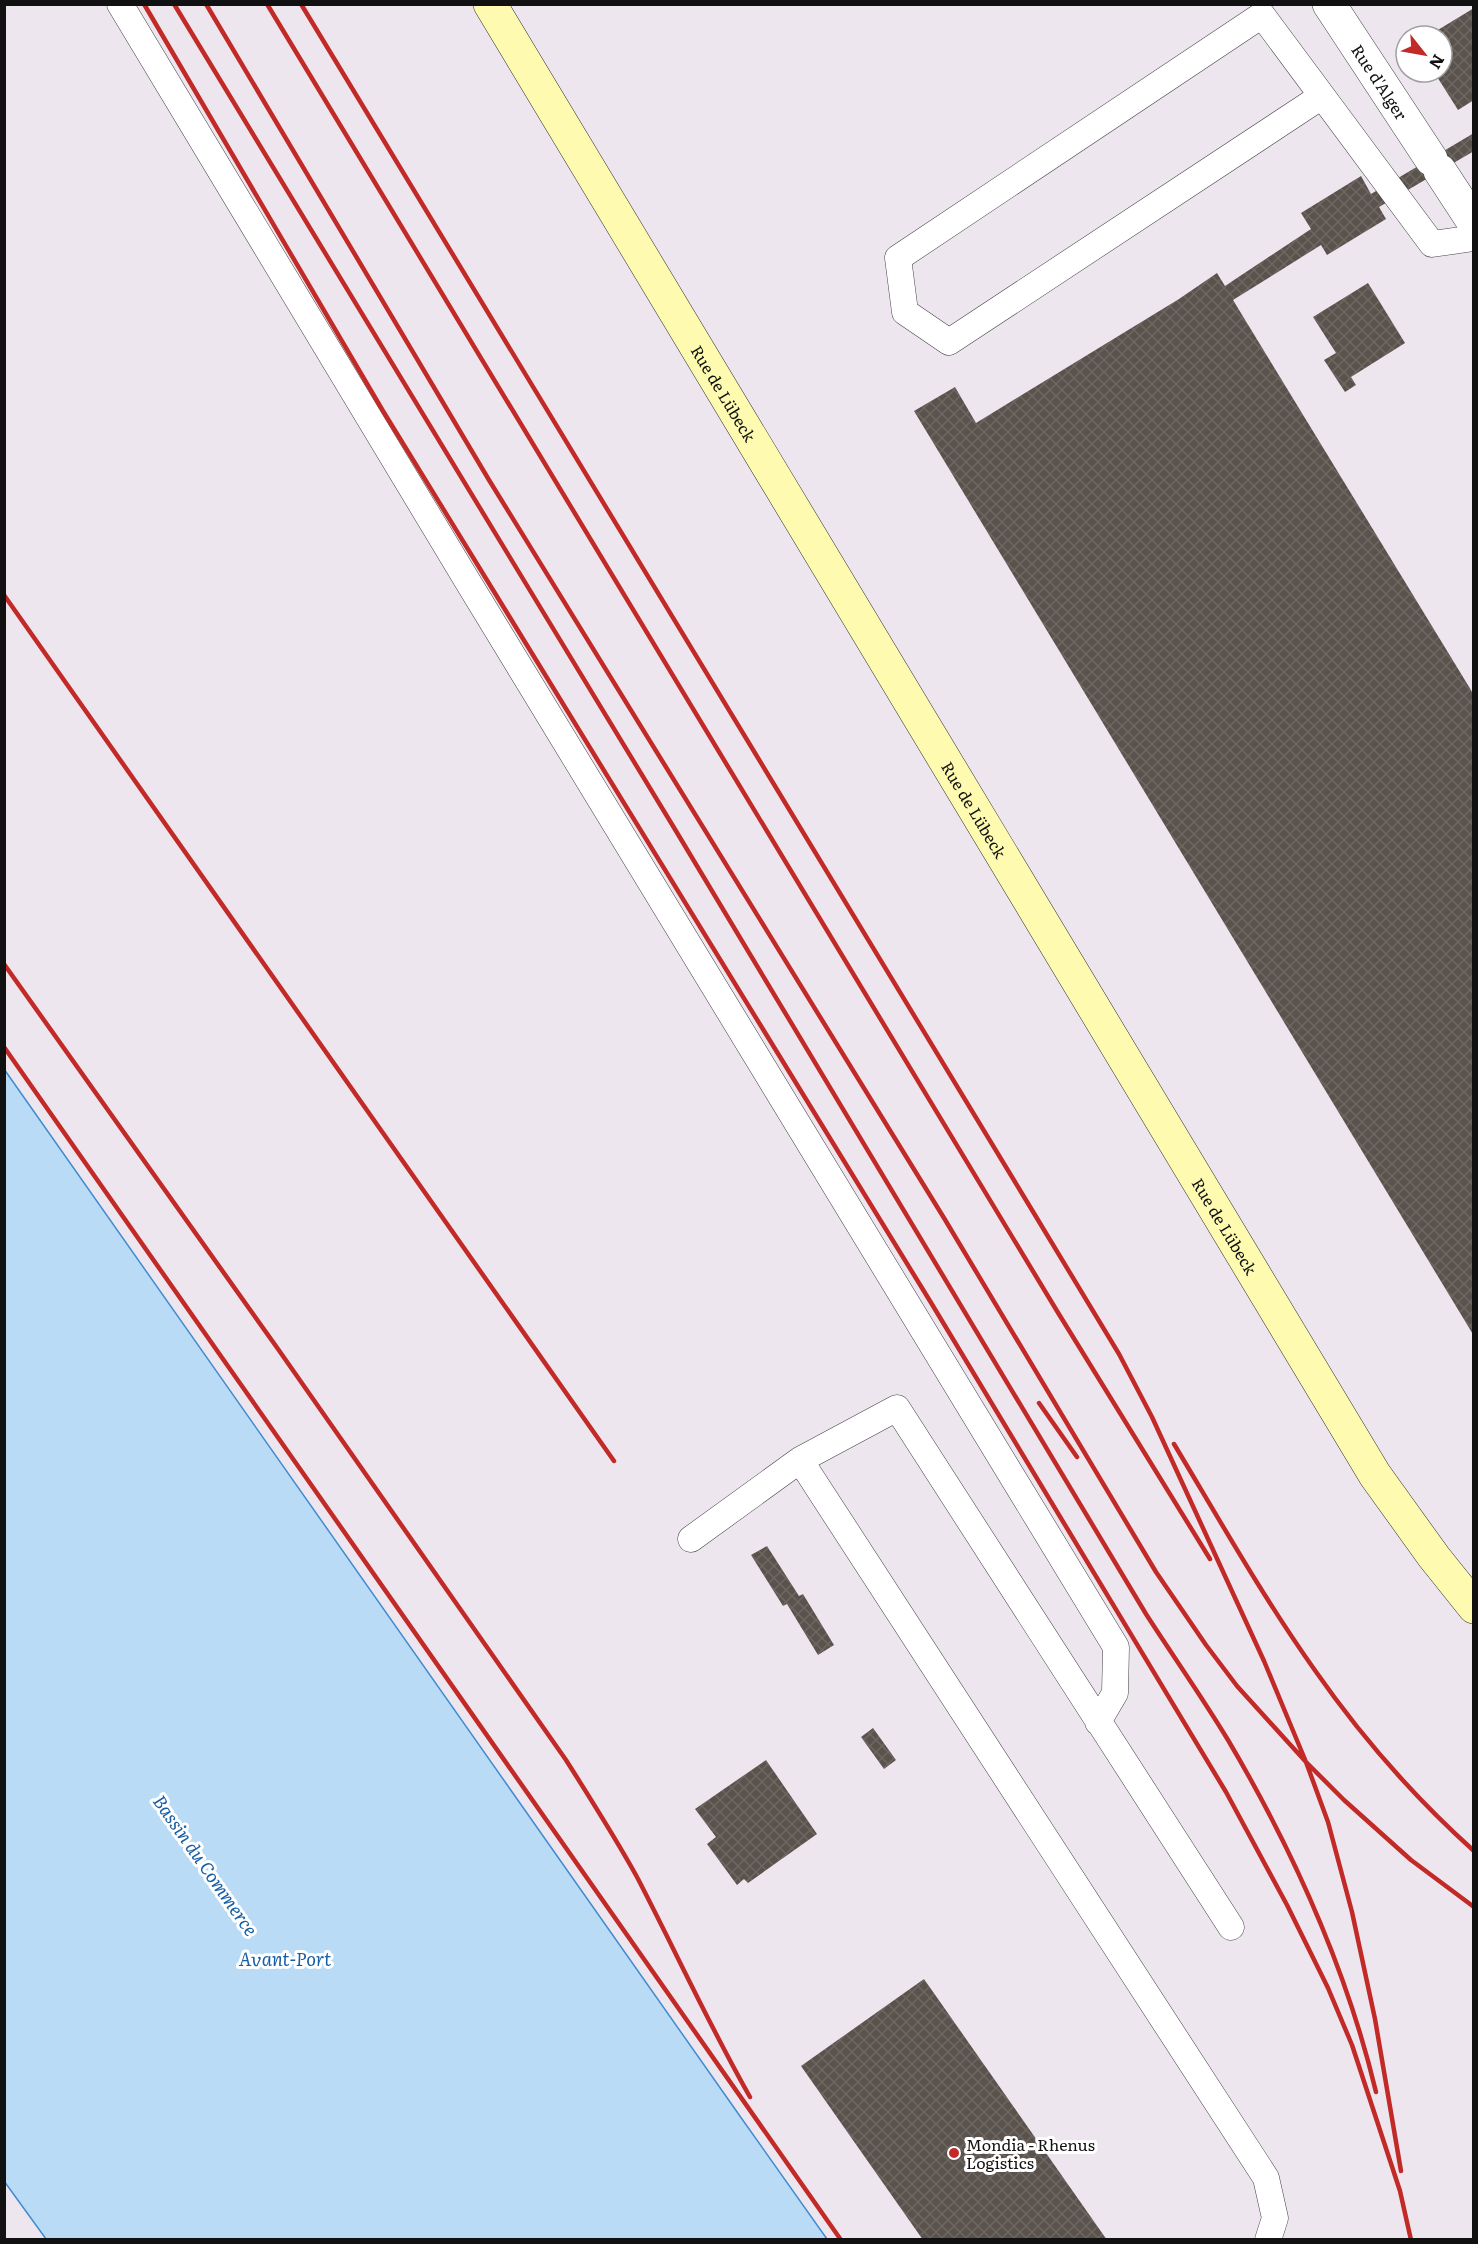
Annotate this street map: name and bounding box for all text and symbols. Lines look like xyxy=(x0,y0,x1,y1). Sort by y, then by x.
north arrow xyxy=(1394,24,1454,84)
street label: Rue d'Alger xyxy=(1346,39,1414,125)
text: N xyxy=(1424,50,1451,74)
street label: Rue de Lübeck xyxy=(686,340,763,446)
street label: Rue de Lübeck xyxy=(936,757,1013,863)
street label: Rue de Lübeck xyxy=(1187,1173,1264,1279)
water label: Bassin du Commerce xyxy=(147,1789,265,1941)
water label: Avant-Port xyxy=(239,1945,331,1972)
place label: Mondia - Rhenus Logistics xyxy=(966,2132,1095,2174)
marker: Mondia - Rhenus Logistics xyxy=(947,2146,961,2160)

